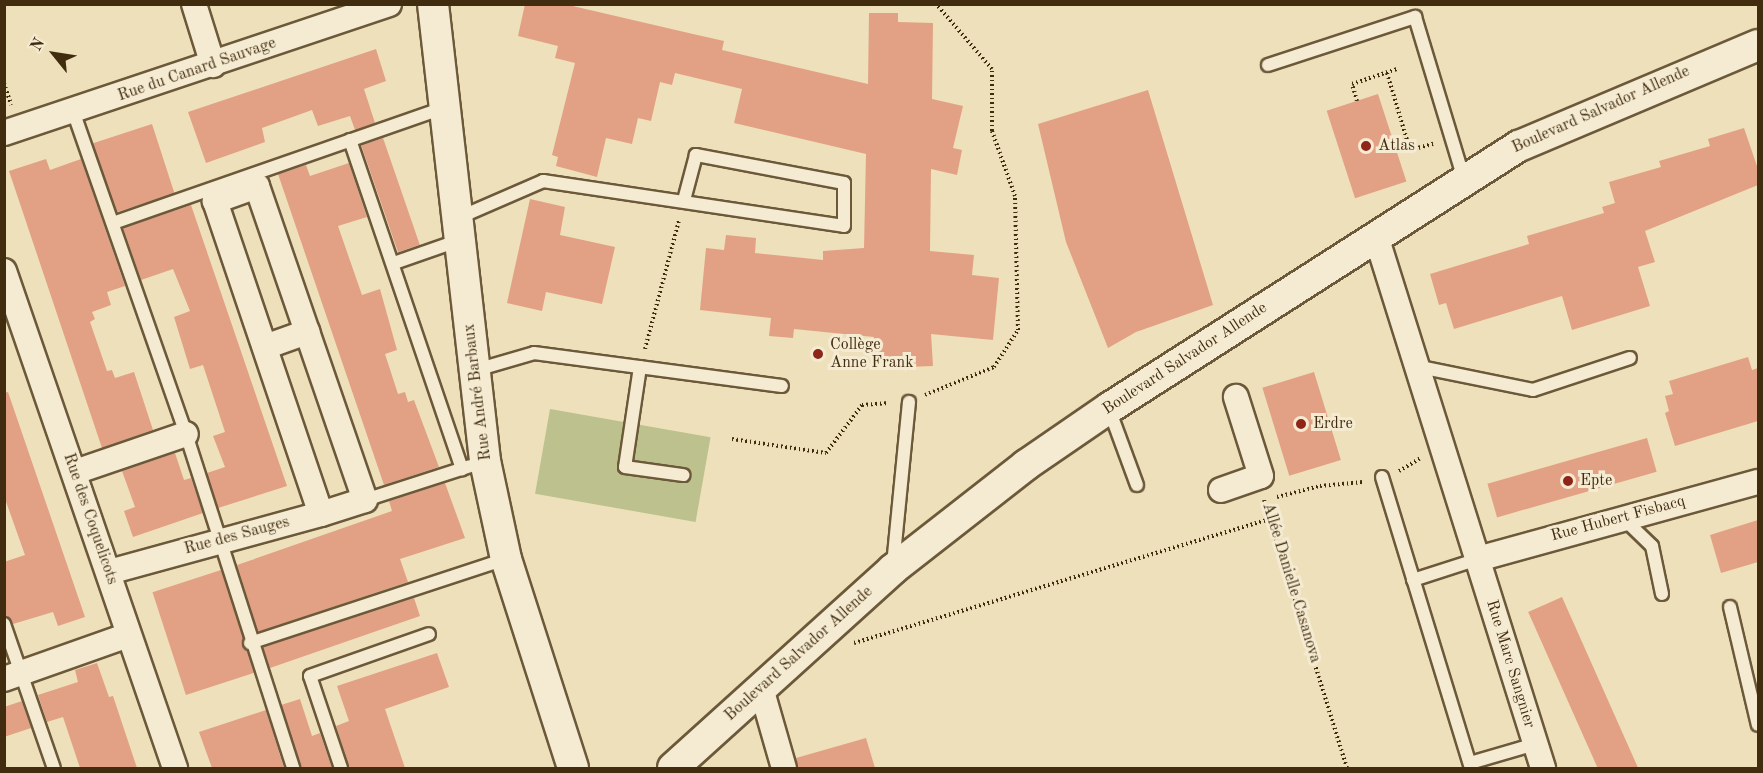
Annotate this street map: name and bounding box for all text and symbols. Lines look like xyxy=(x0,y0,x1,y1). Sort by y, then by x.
north arrow xyxy=(24,24,84,84)
street label: Rue du Canard Sauvage xyxy=(115,34,279,106)
text: N xyxy=(28,36,48,54)
street label: Boulevard Salvador Allende xyxy=(1509,62,1693,158)
place label: Atlas xyxy=(1378,136,1415,156)
marker: Atlas xyxy=(1359,139,1373,153)
street label: Boulevard Salvador Allende xyxy=(1099,299,1271,419)
street label: Rue André Barbaux xyxy=(460,322,496,462)
place label: Collège Anne Frank xyxy=(830,335,914,373)
marker: Collège Anne Frank xyxy=(811,347,825,361)
place label: Erdre xyxy=(1313,414,1353,434)
marker: Erdre xyxy=(1294,417,1308,431)
street label: Rue des Coquelicots xyxy=(59,451,121,587)
place label: Epte xyxy=(1580,471,1612,491)
marker: Epte xyxy=(1561,474,1575,488)
street label: Rue Hubert Fisbacq xyxy=(1549,492,1687,546)
street label: Allée Danielle Casanova xyxy=(1257,501,1325,665)
street label: Rue des Sauges xyxy=(182,513,292,559)
street label: Boulevard Salvador Allende xyxy=(721,583,877,725)
street label: Rue Marc Sangnier xyxy=(1481,598,1539,730)

